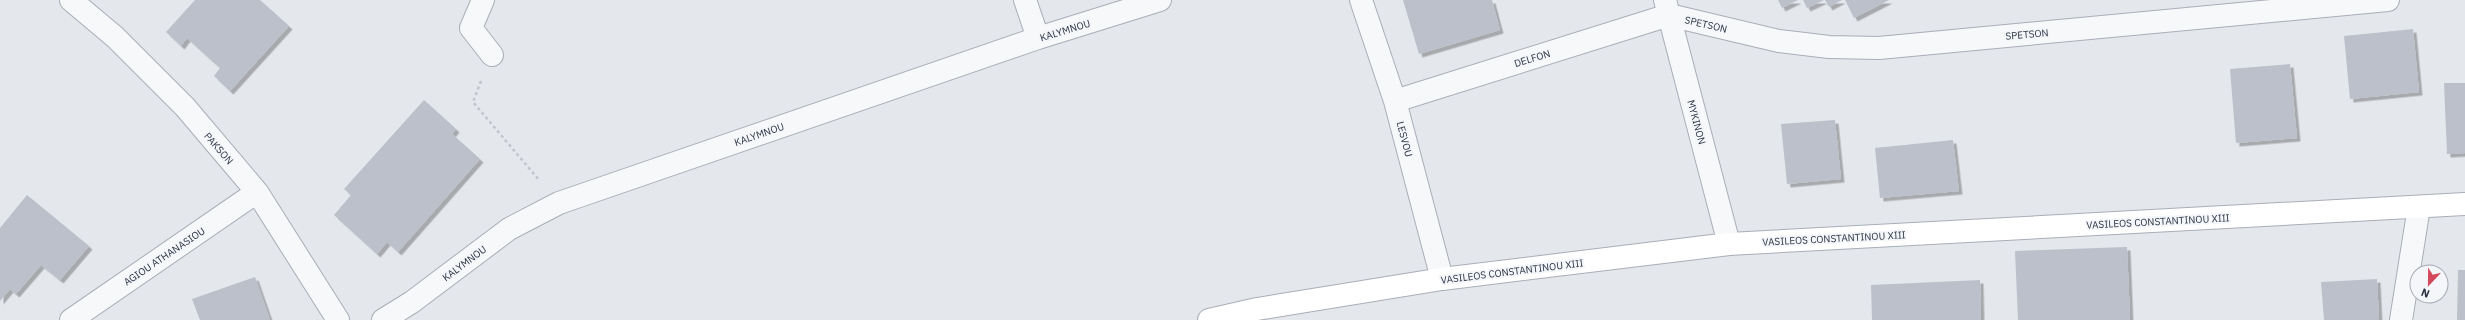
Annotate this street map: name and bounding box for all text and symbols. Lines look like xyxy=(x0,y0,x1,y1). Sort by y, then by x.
street label: SPETSON xyxy=(1683,13,1728,36)
street label: KALYMNOU xyxy=(1038,17,1092,44)
street label: SPETSON xyxy=(2005,26,2049,43)
street label: DELFON xyxy=(1512,47,1552,70)
street label: MYKINON xyxy=(1684,98,1709,146)
street label: KALYMNOU xyxy=(732,120,786,149)
street label: LESVOU xyxy=(1394,120,1416,158)
street label: PAKSON xyxy=(201,130,236,167)
street label: VASILEOS CONSTANTINOU XIII xyxy=(2086,211,2230,232)
street label: AGIOU ATHANASIOU xyxy=(121,224,208,289)
street label: VASILEOS CONSTANTINOU XIII xyxy=(1762,228,1906,249)
street label: KALYMNOU xyxy=(440,243,489,284)
street label: VASILEOS CONSTANTINOU XIII xyxy=(1440,256,1584,287)
north arrow xyxy=(2409,264,2449,304)
text: N xyxy=(2419,285,2432,301)

